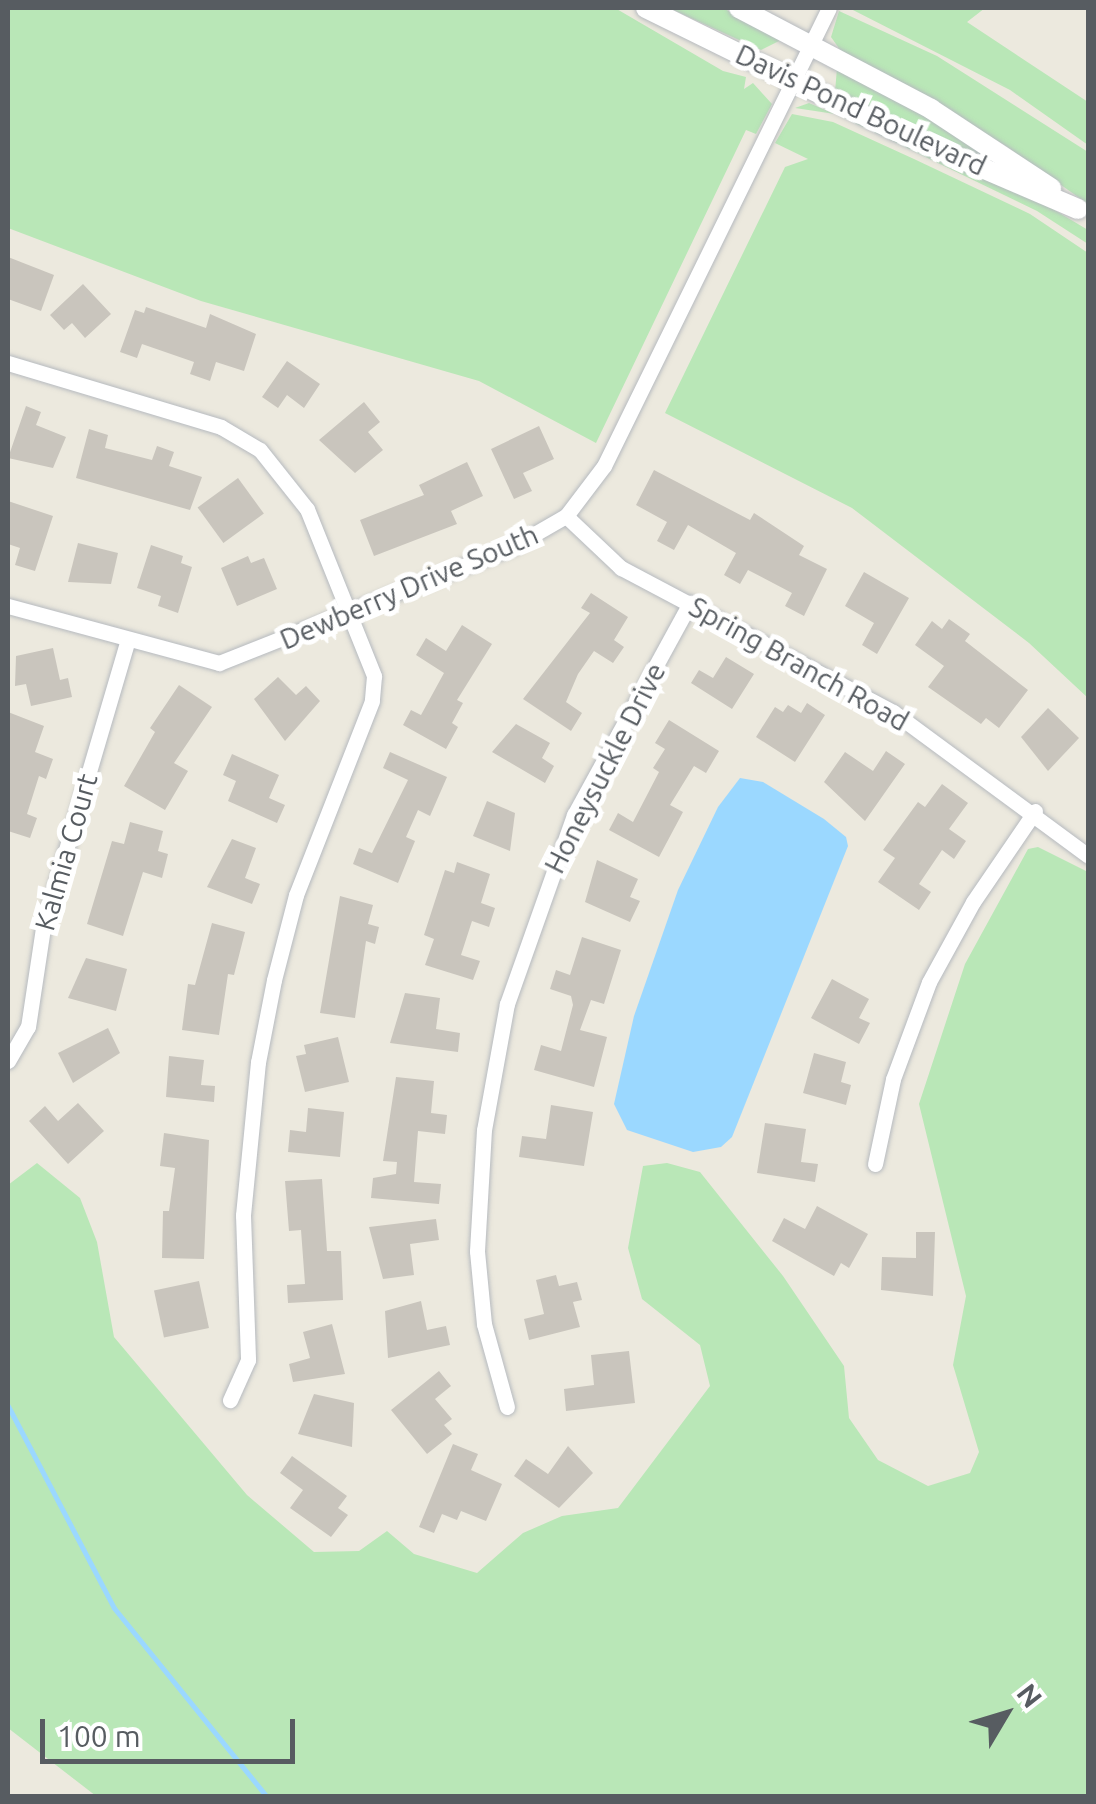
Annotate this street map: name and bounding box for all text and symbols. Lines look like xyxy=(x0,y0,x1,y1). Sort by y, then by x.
street label: Davis Pond Boulevard xyxy=(730,37,992,183)
street label: Dewberry Drive South xyxy=(275,517,543,657)
street label: Spring Branch Road xyxy=(683,590,915,738)
street label: Honeysuckle Drive xyxy=(537,657,673,879)
street label: Kalmia Court xyxy=(28,770,104,934)
north arrow xyxy=(956,1664,1056,1764)
text: N xyxy=(1011,1677,1049,1713)
scale bar xyxy=(45,1699,300,1761)
text: 100 m xyxy=(57,1719,141,1753)

